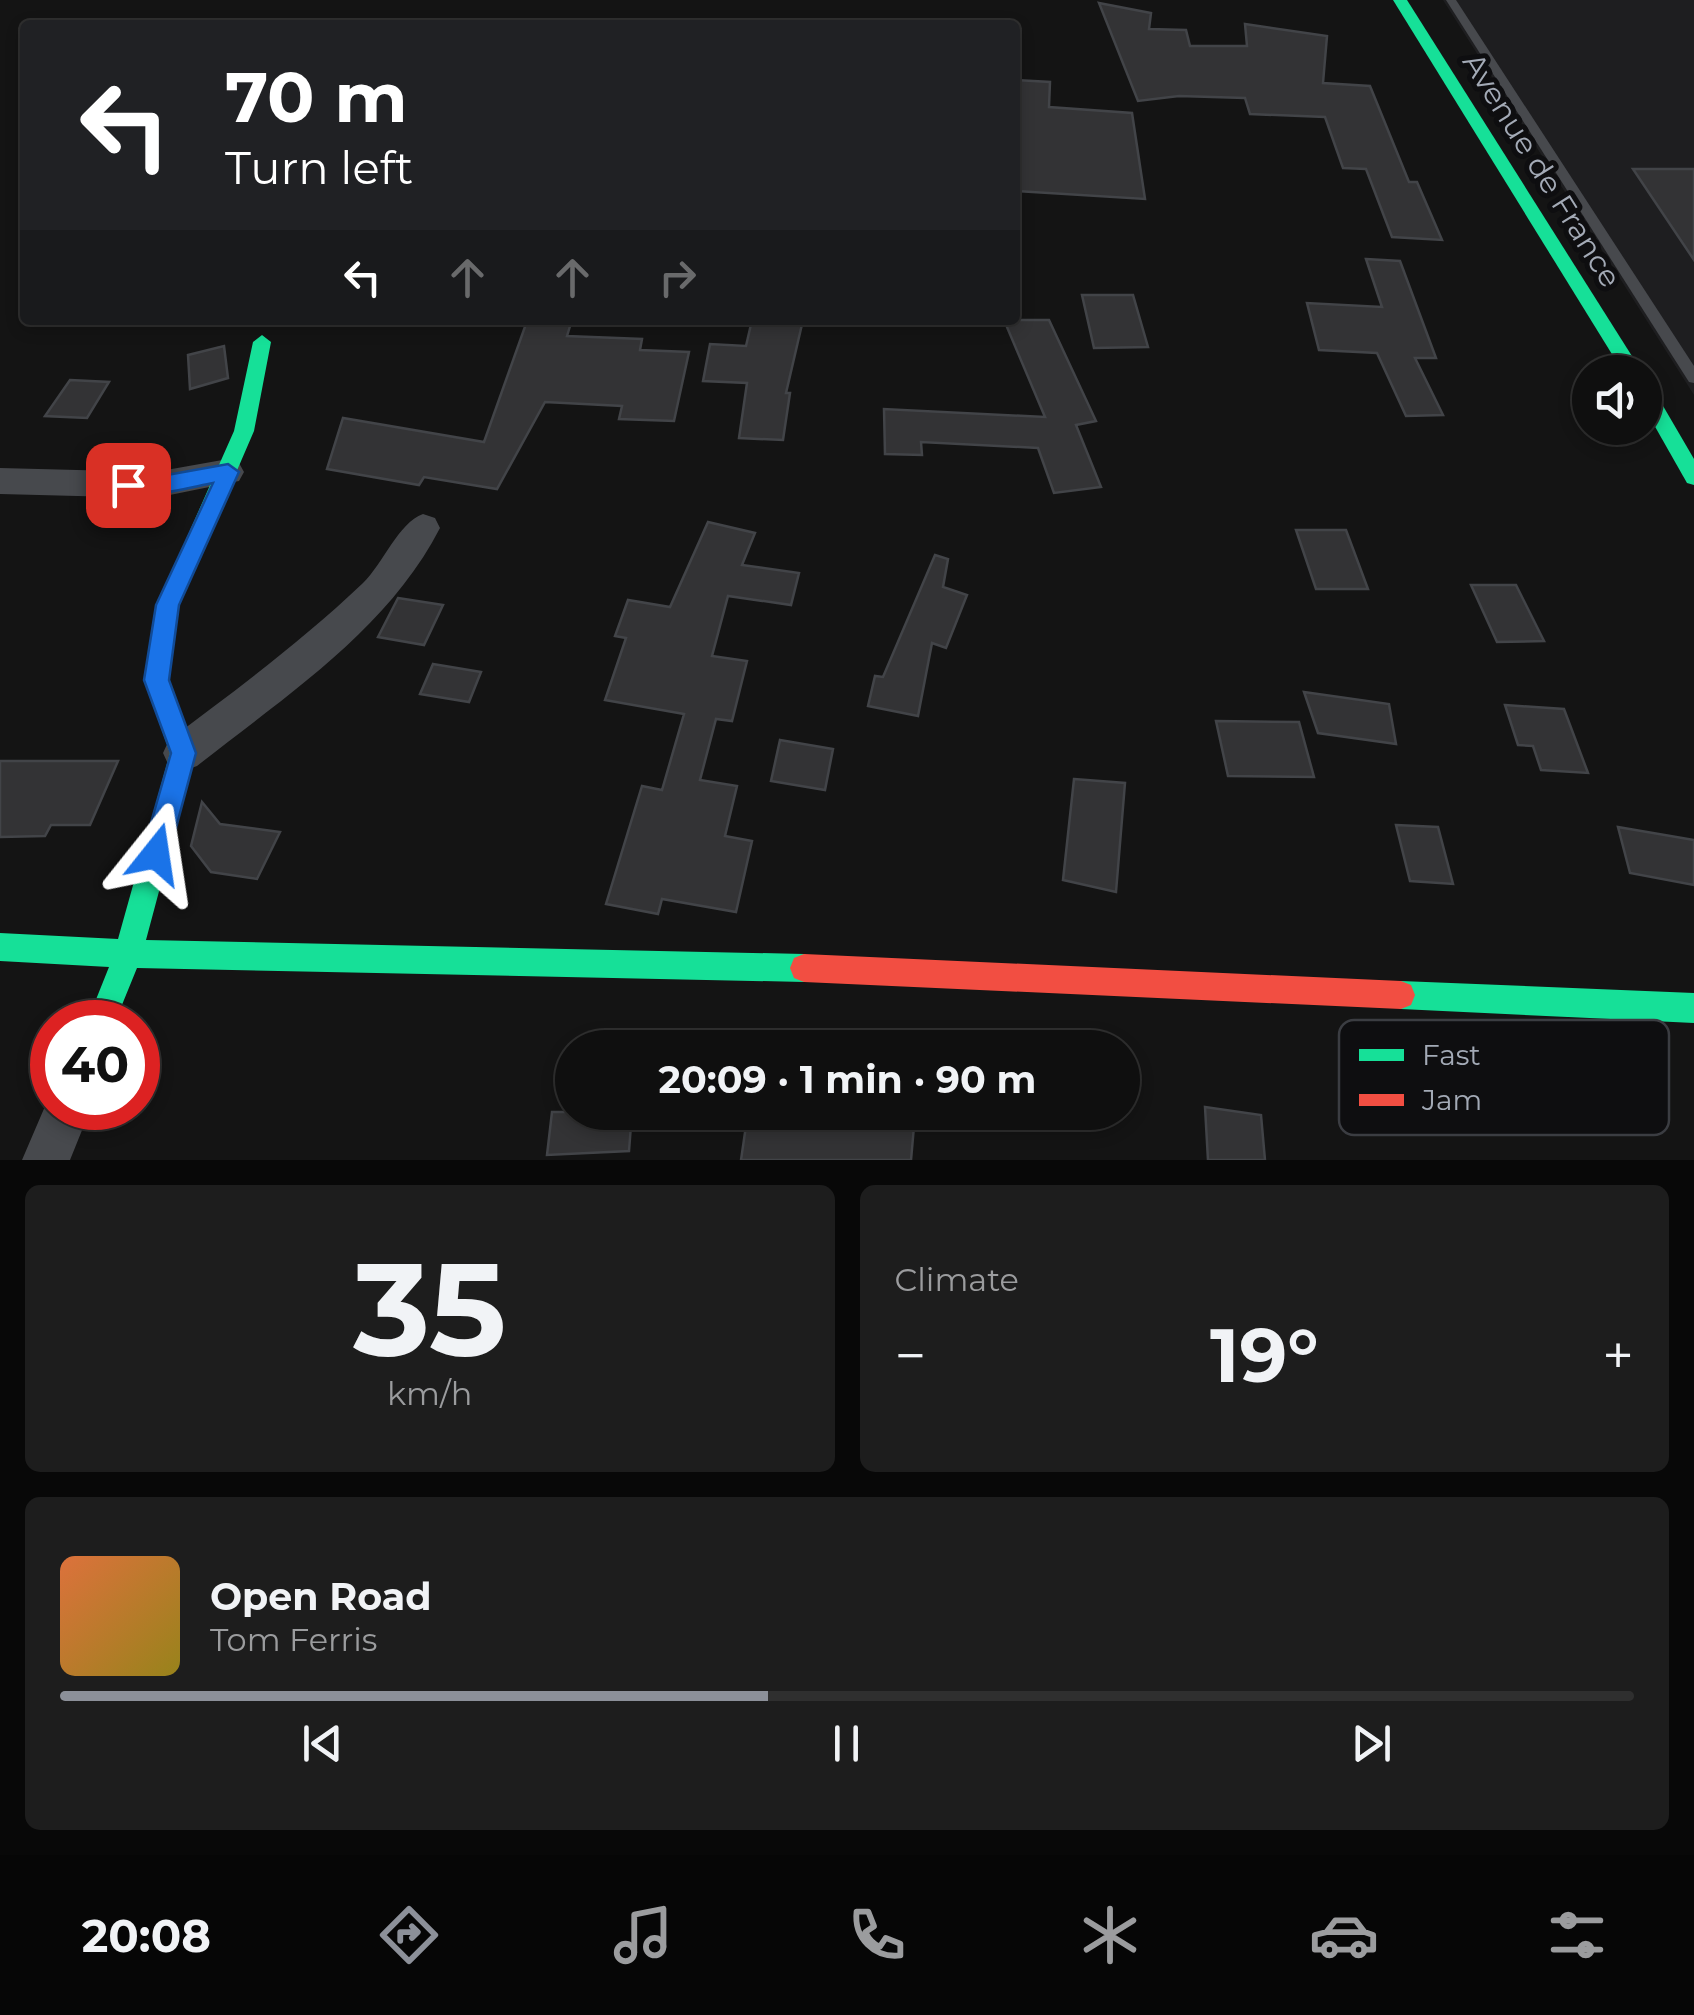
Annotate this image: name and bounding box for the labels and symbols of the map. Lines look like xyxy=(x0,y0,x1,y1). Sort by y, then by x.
street label: Avenue de France xyxy=(1455,46,1629,294)
pin xyxy=(86,443,171,528)
position arrow xyxy=(104,802,208,906)
speed limit sign: 40 xyxy=(30,1000,160,1130)
legend xyxy=(1339,1020,1669,1135)
text: Fast xyxy=(1422,1038,1481,1072)
text: Jam xyxy=(1421,1083,1482,1117)

